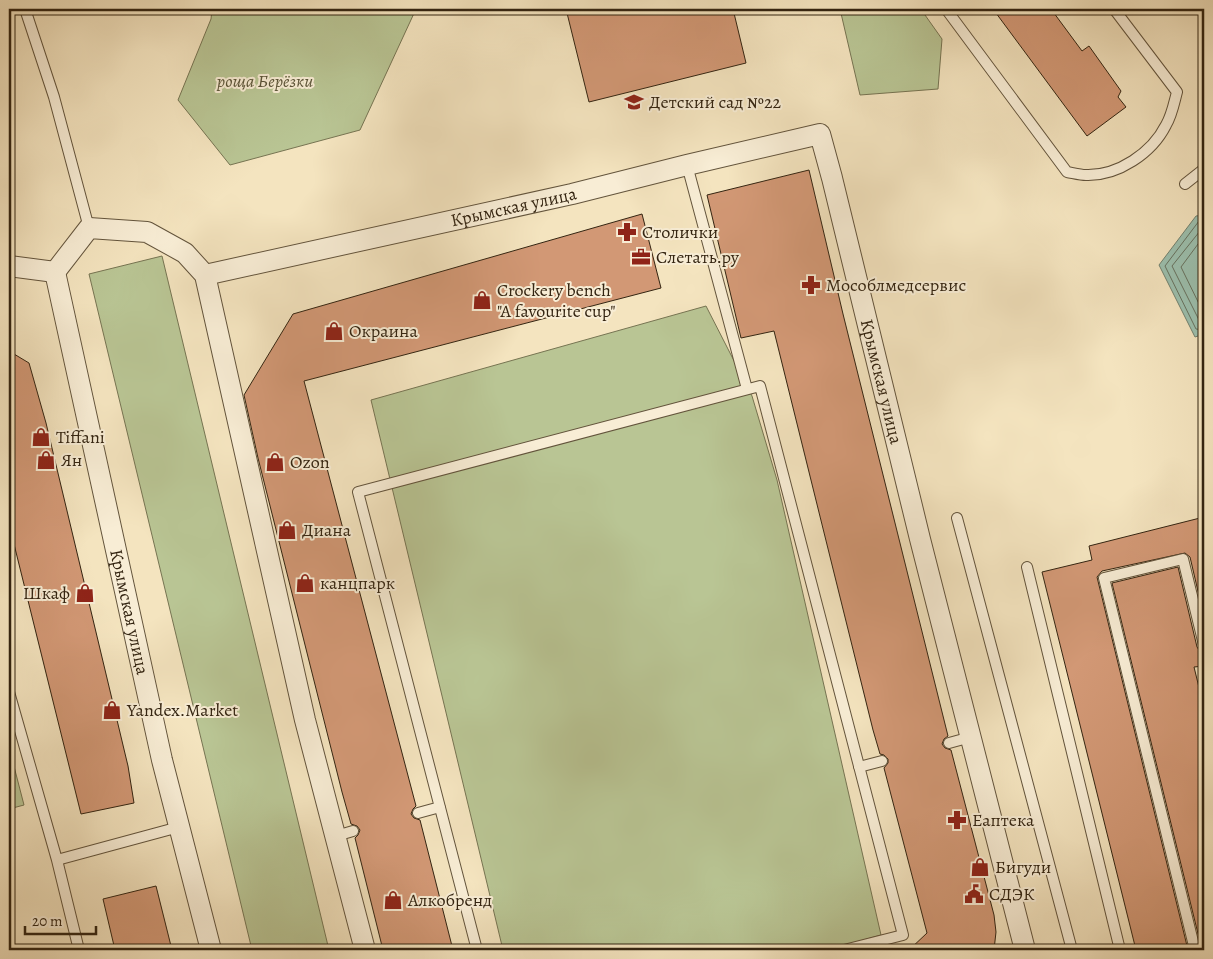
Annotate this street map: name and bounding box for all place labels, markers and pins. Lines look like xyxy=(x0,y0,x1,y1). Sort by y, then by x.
place label: Детский сад №22 xyxy=(649,90,781,114)
school or university icon: Детский сад №22 xyxy=(623,91,645,113)
place label: Столички xyxy=(642,220,718,244)
pharmacy icon: Столички xyxy=(616,221,638,243)
place label: Слетать.ру xyxy=(656,245,740,269)
office icon: Слетать.ру xyxy=(630,246,652,268)
place label: Мособлмедсервис xyxy=(826,273,966,297)
pharmacy icon: Мособлмедсервис xyxy=(800,274,822,296)
place label: Crockery bench "A favourite cup" xyxy=(497,278,616,323)
shop icon: Crockery bench "A favourite cup" xyxy=(471,289,493,311)
place label: Окраина xyxy=(349,319,419,343)
shop icon: Окраина xyxy=(323,320,345,342)
place label: Tiffani xyxy=(56,425,105,449)
shop icon: Tiffani xyxy=(30,426,52,448)
place label: Ян xyxy=(61,448,82,472)
shop icon: Ян xyxy=(35,449,57,471)
place label: Ozon xyxy=(290,450,330,474)
shop icon: Ozon xyxy=(264,451,286,473)
place label: Диана xyxy=(302,518,352,542)
shop icon: Диана xyxy=(276,519,298,541)
place label: канцпарк xyxy=(320,571,395,595)
shop icon: канцпарк xyxy=(294,572,316,594)
place label: Шкаф xyxy=(23,581,70,605)
shop icon: Шкаф xyxy=(74,582,96,604)
place label: Yandex.Market xyxy=(126,698,238,722)
shop icon: Yandex.Market xyxy=(101,699,123,721)
place label: Еаптека xyxy=(972,808,1035,832)
pharmacy icon: Еаптека xyxy=(946,809,968,831)
place label: Бигуди xyxy=(995,855,1051,879)
shop icon: Бигуди xyxy=(969,856,991,878)
place label: СДЭК xyxy=(989,882,1035,906)
public building icon: СДЭК xyxy=(963,883,985,905)
place label: Алкобренд xyxy=(407,888,492,912)
shop icon: Алкобренд xyxy=(382,889,404,911)

